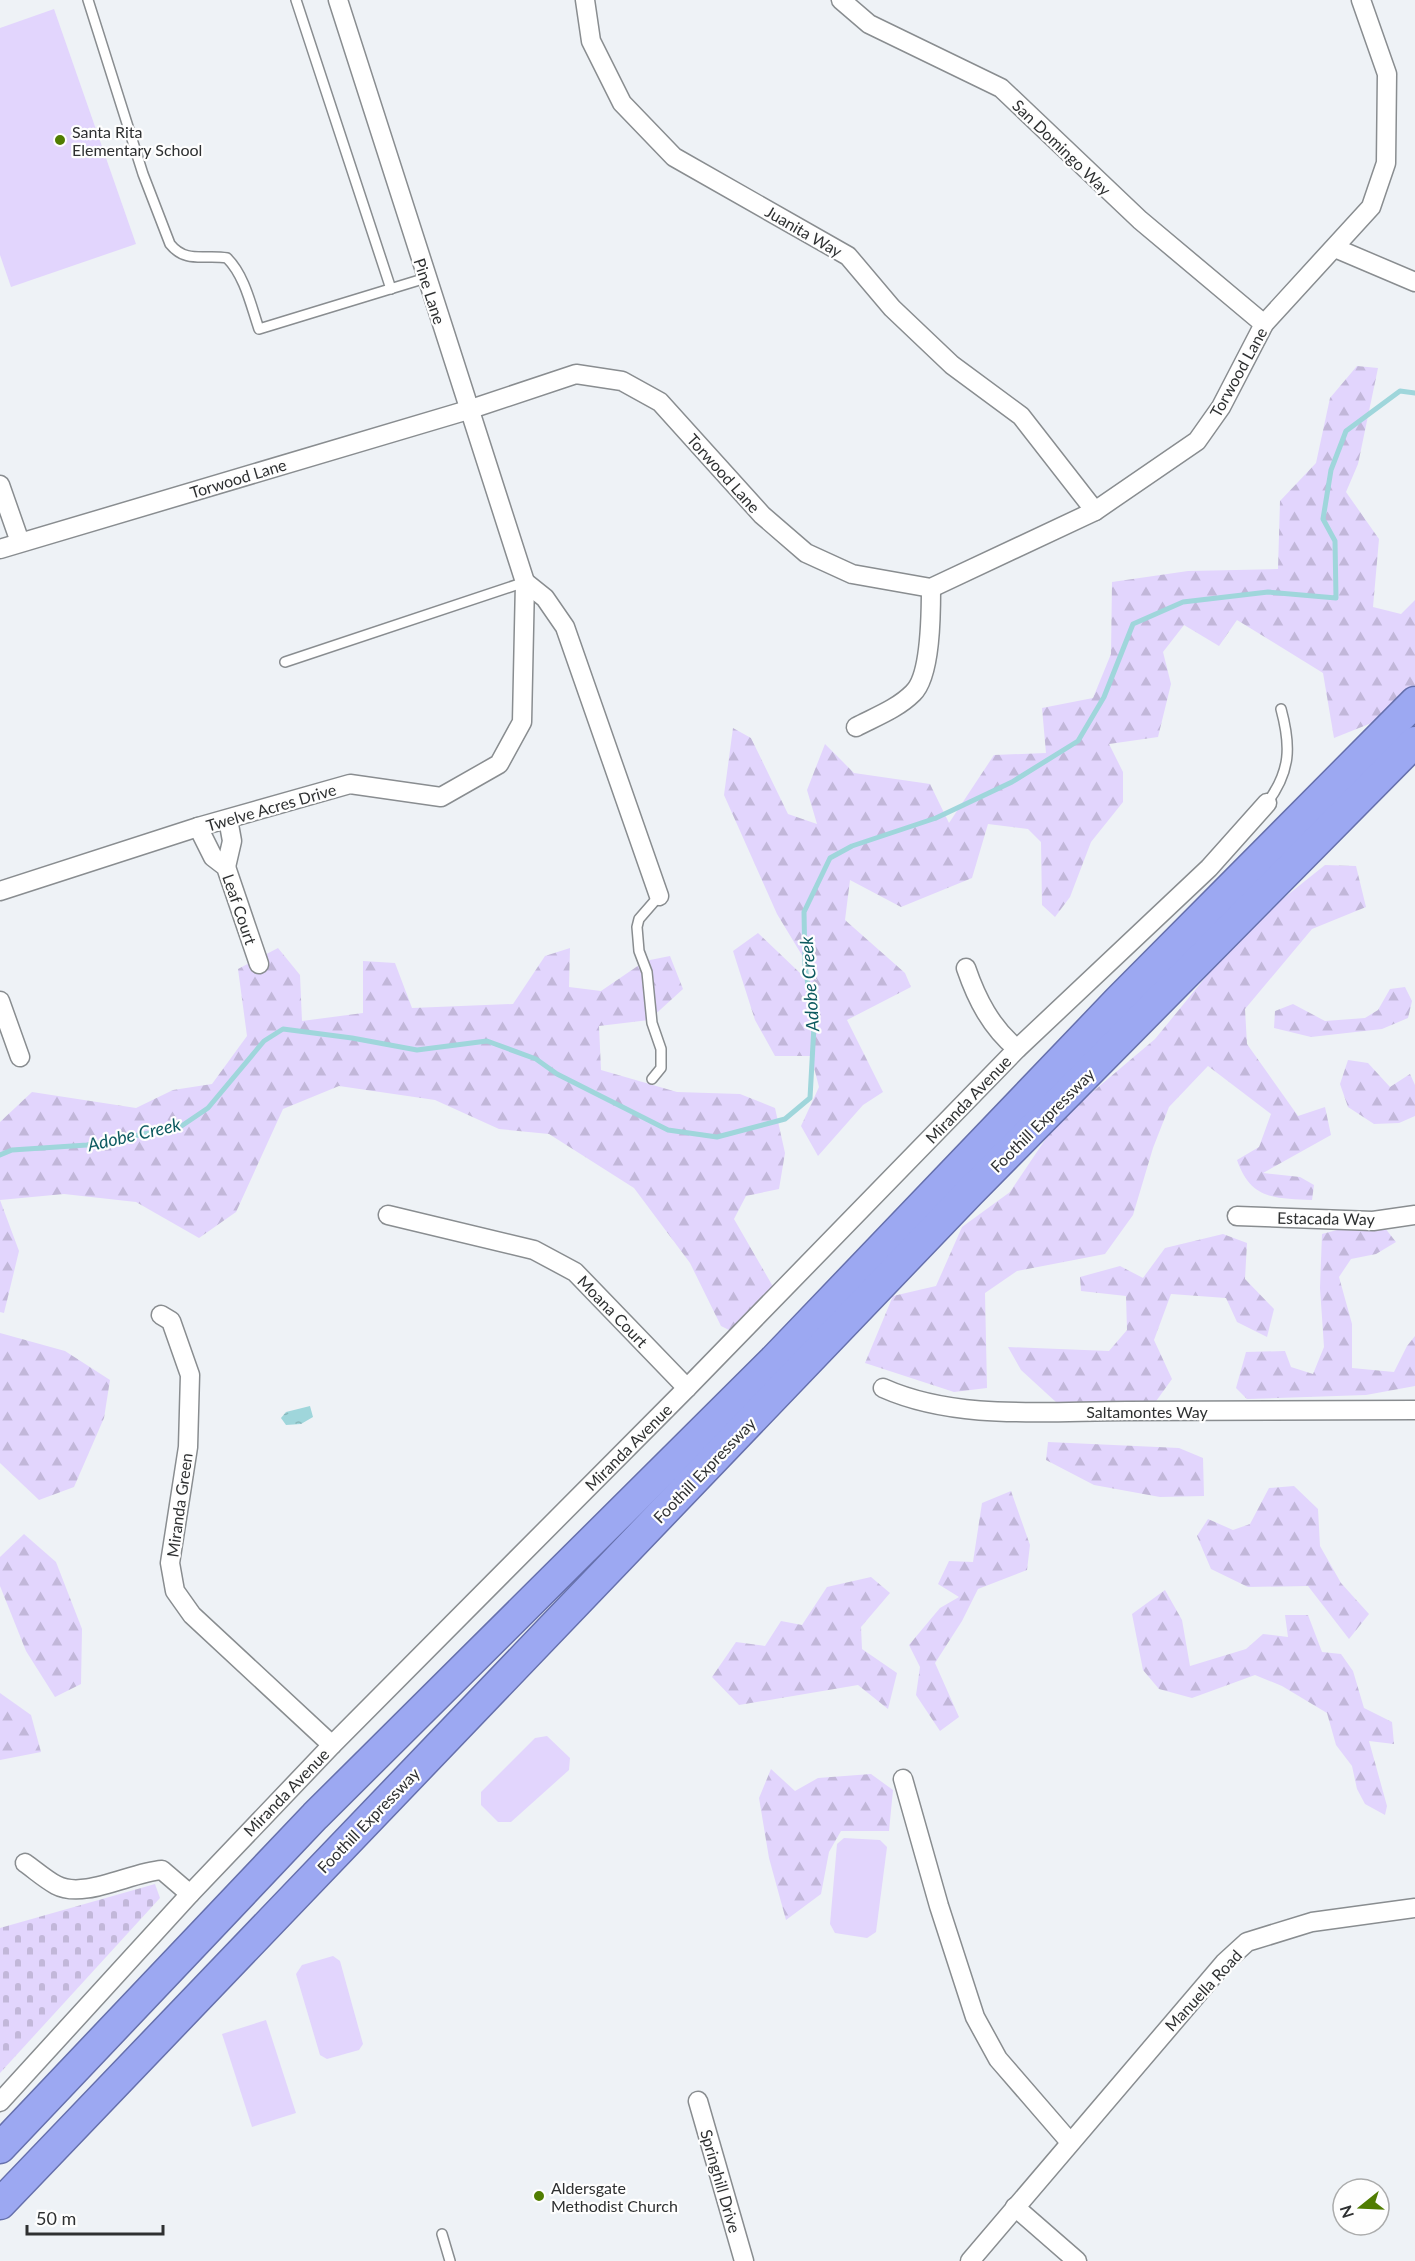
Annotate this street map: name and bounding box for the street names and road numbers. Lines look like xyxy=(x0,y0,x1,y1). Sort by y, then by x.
street label: San Domingo Way xyxy=(1009,95,1116,199)
street label: Juanita Way xyxy=(762,201,846,261)
street label: Pine Lane xyxy=(410,256,450,326)
street label: Torwood Lane xyxy=(1206,324,1270,420)
street label: Torwood Lane xyxy=(684,430,764,516)
street label: Torwood Lane xyxy=(188,454,288,502)
street label: Twelve Acres Drive xyxy=(204,779,338,835)
street label: Leaf Court xyxy=(219,871,261,947)
street label: Miranda Avenue xyxy=(921,1051,1015,1147)
street label: Foothill Expressway xyxy=(986,1064,1098,1176)
street label: Estacada Way xyxy=(1277,1208,1376,1228)
street label: Moana Court xyxy=(574,1271,652,1351)
street label: Miranda Avenue xyxy=(581,1400,675,1494)
street label: Saltamontes Way xyxy=(1086,1402,1209,1421)
street label: Foothill Expressway xyxy=(649,1413,760,1527)
street label: Miranda Green xyxy=(162,1452,196,1558)
street label: Miranda Avenue xyxy=(239,1744,333,1840)
street label: Foothill Expressway xyxy=(313,1763,424,1877)
street label: Manuella Road xyxy=(1161,1946,1245,2034)
street label: Springhill Drive xyxy=(697,2127,745,2235)

